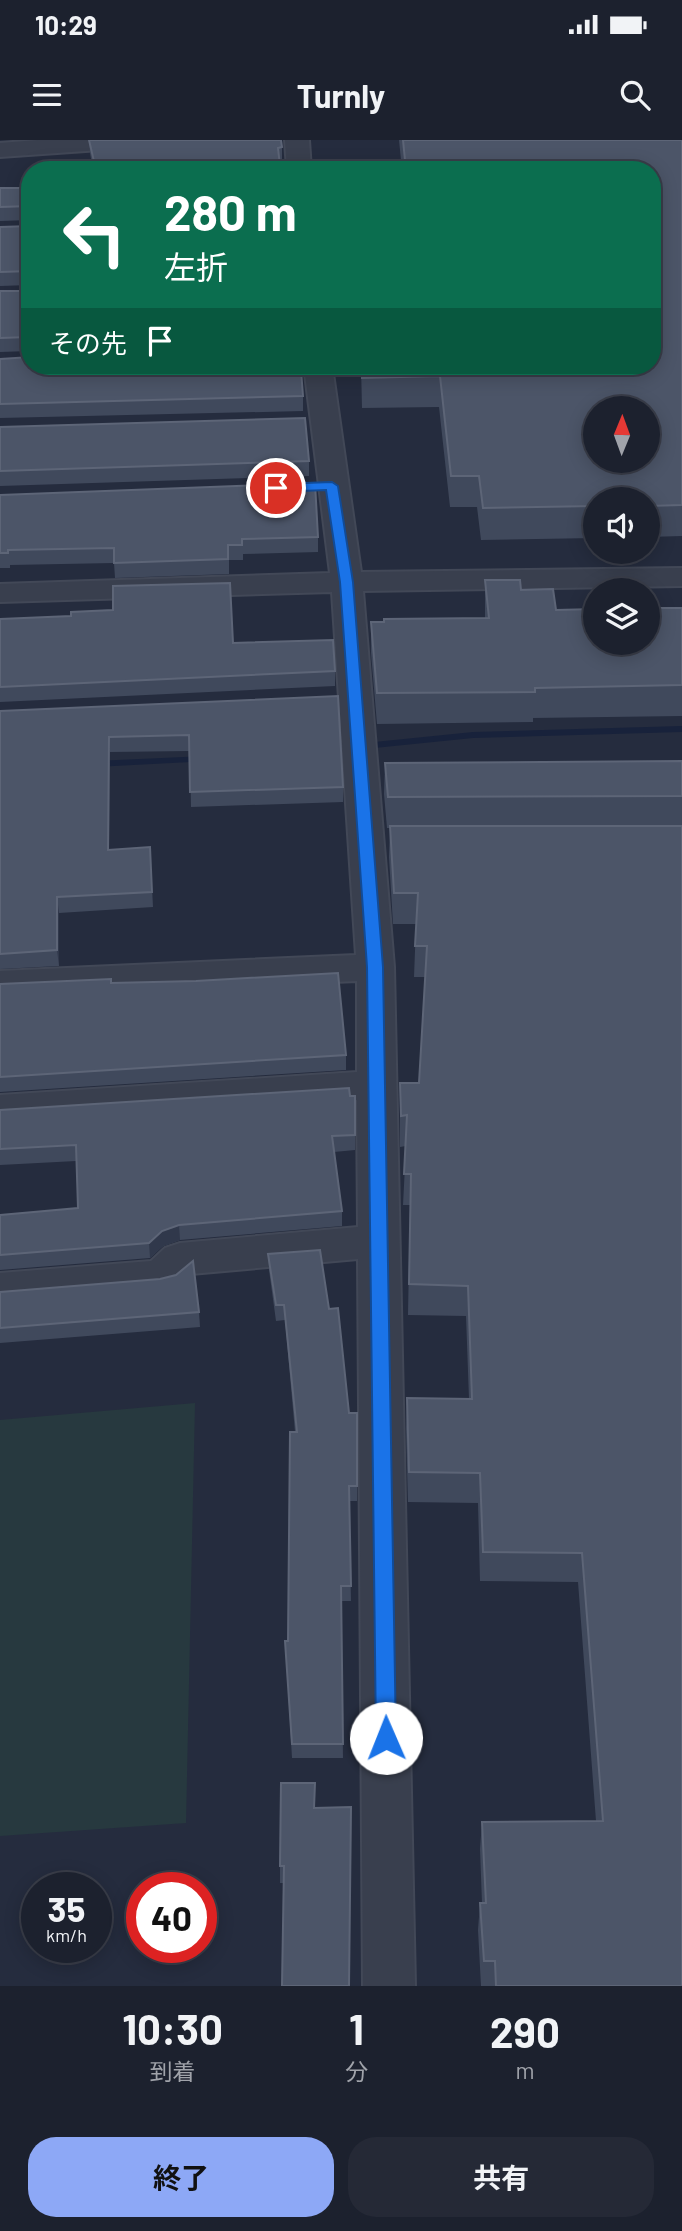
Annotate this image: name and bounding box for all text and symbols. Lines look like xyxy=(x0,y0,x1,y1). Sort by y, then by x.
text: 10:29 xyxy=(35,9,97,40)
icon: menu xyxy=(28,76,66,114)
text: Turnly xyxy=(297,76,385,114)
icon: search xyxy=(616,76,654,114)
text: 280 m xyxy=(164,182,297,241)
icon: left xyxy=(49,189,140,280)
text: 左折 xyxy=(164,247,228,285)
icon: arrive xyxy=(141,322,179,360)
text: その先 xyxy=(49,327,127,358)
north arrow xyxy=(583,396,660,472)
map controls xyxy=(583,396,660,655)
pin xyxy=(246,458,306,518)
icon: arrive xyxy=(257,469,295,507)
button: sound xyxy=(583,487,660,564)
button: layers xyxy=(583,578,660,655)
position arrow xyxy=(349,1701,423,1775)
speed limit sign: 40 xyxy=(126,1872,217,1963)
text: 35 xyxy=(48,1887,85,1929)
text: km/h xyxy=(46,1924,87,1946)
text: 10:30 xyxy=(122,2003,223,2053)
text: 1 xyxy=(349,2003,364,2053)
text: 290 xyxy=(490,2006,560,2056)
text: m xyxy=(515,2056,534,2084)
text: 到着 xyxy=(149,2057,195,2085)
text: 分 xyxy=(345,2057,368,2085)
button: 終了 xyxy=(28,2137,334,2217)
button: 共有 xyxy=(348,2137,654,2217)

